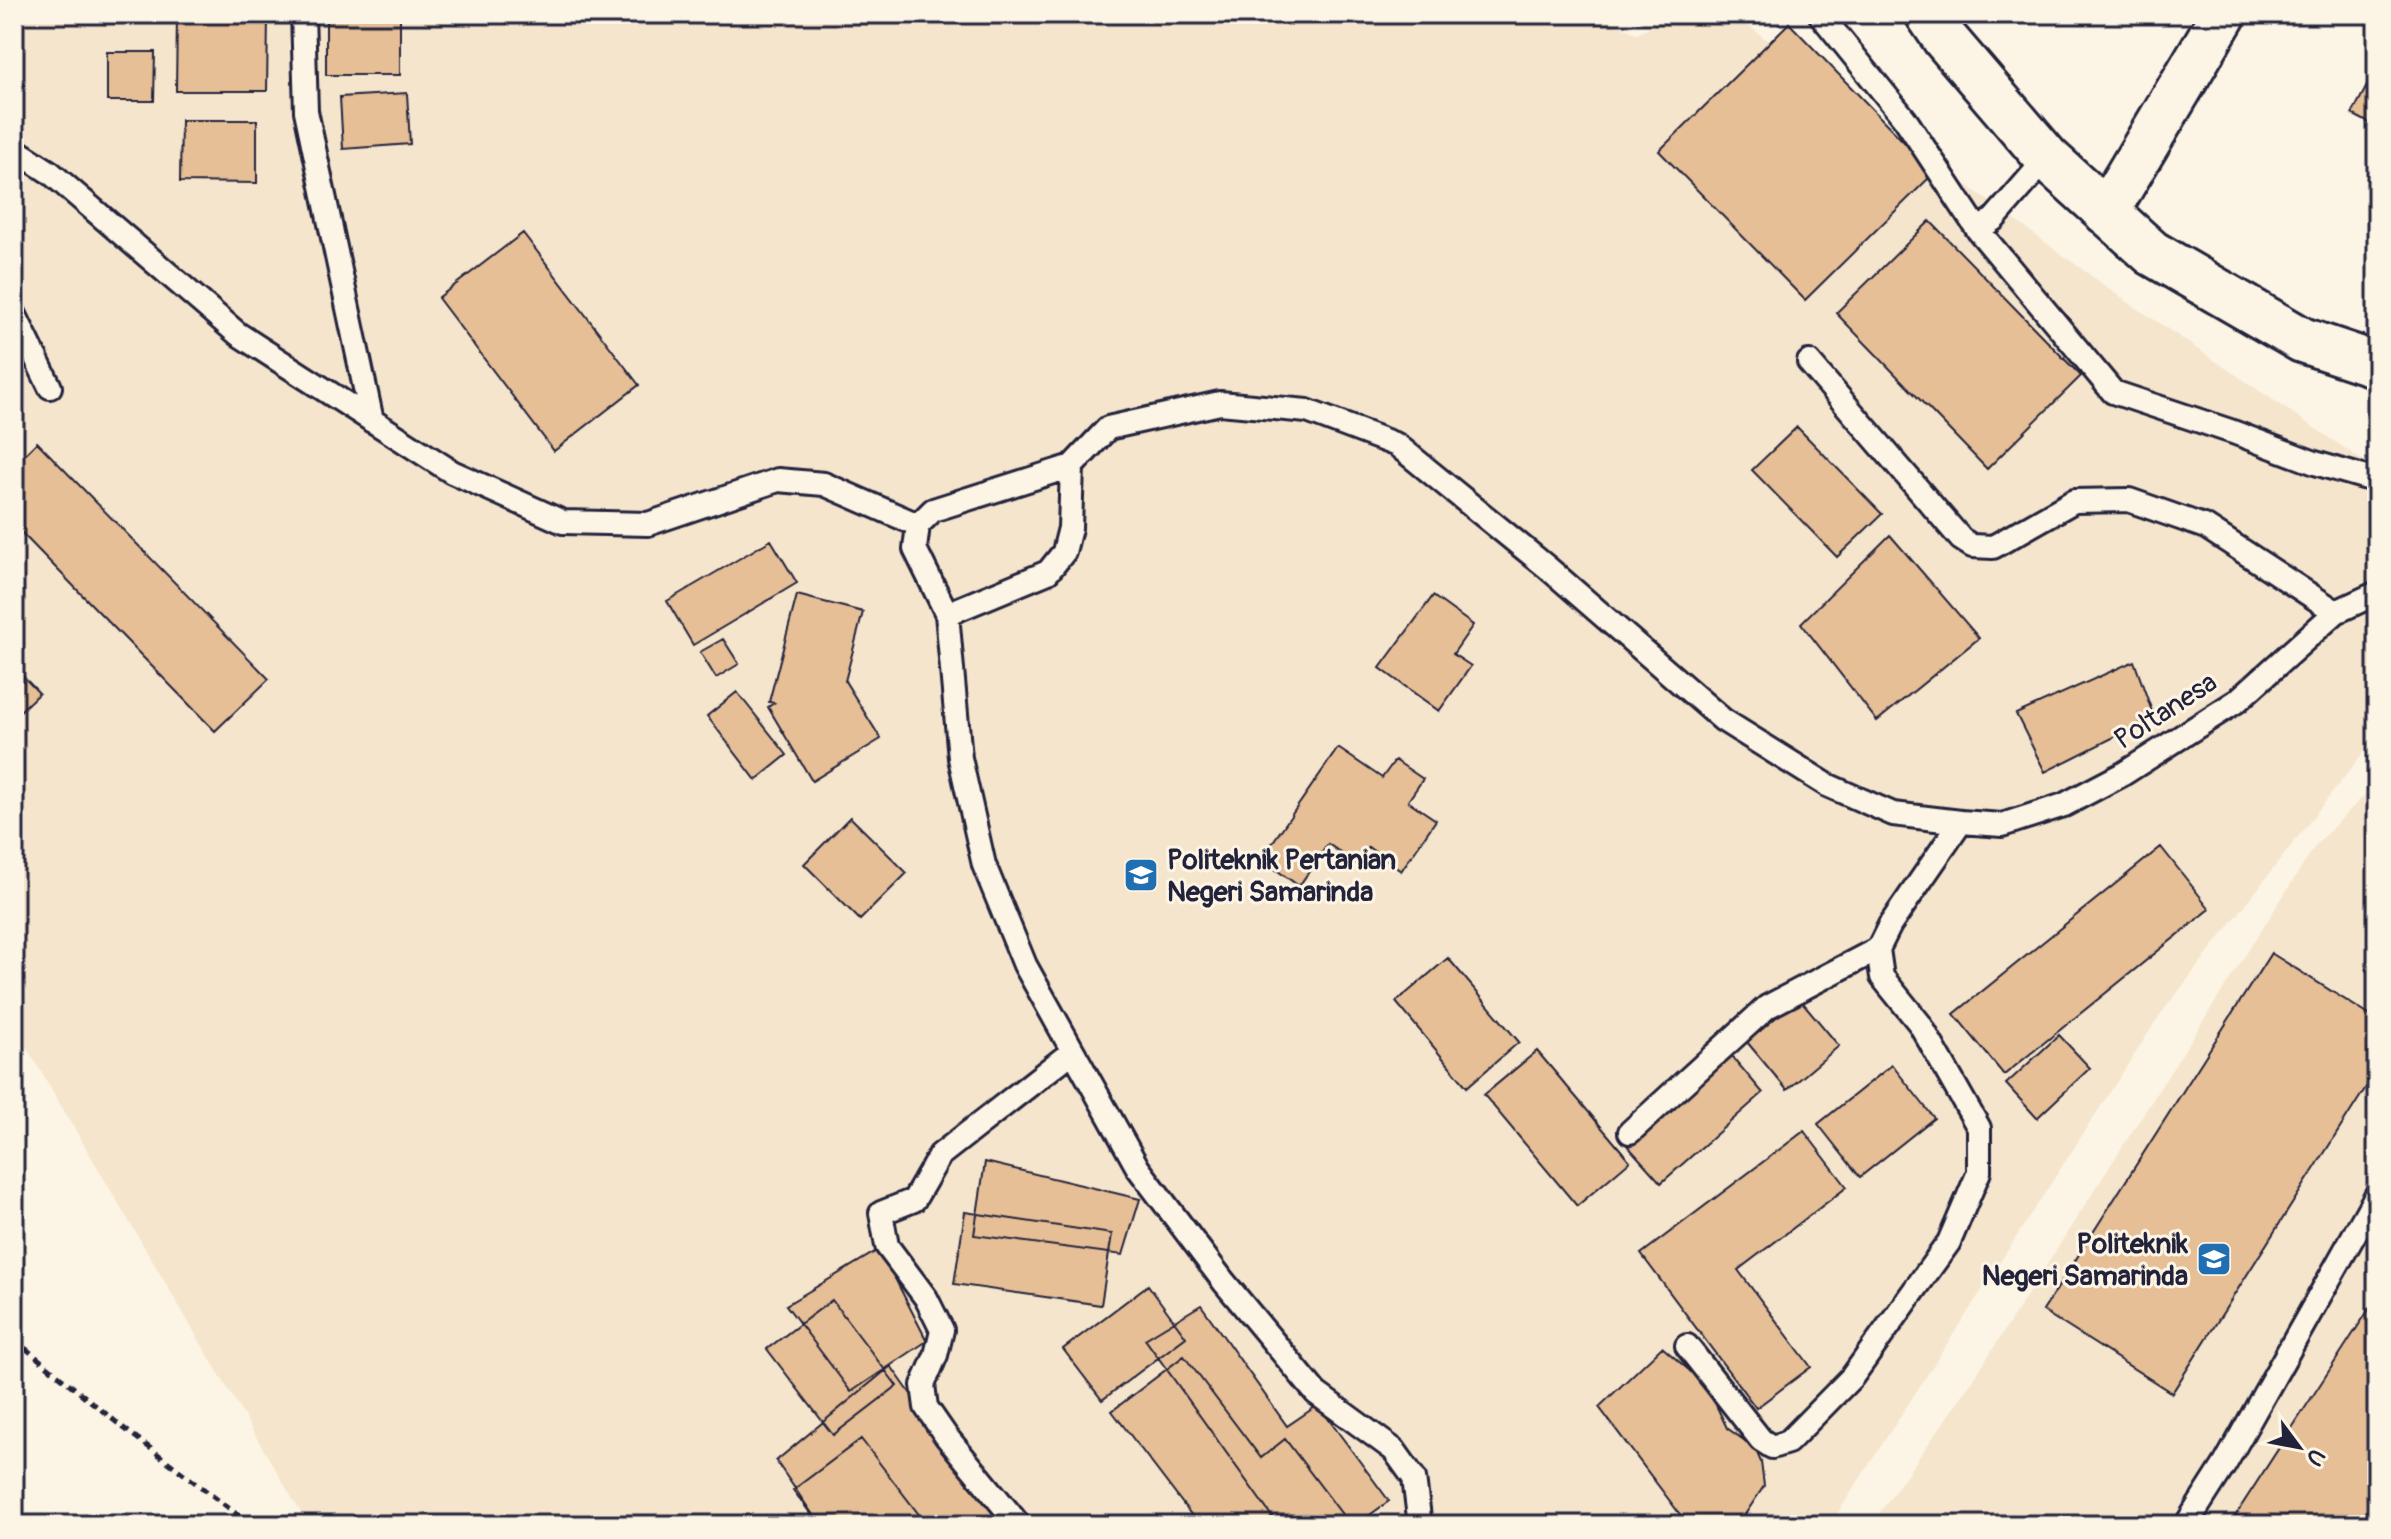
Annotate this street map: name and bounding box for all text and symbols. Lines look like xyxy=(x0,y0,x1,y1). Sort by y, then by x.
street label: Poltanesa xyxy=(2108,665,2224,757)
place label: Politeknik Pertanian Negeri Samarinda xyxy=(1167,843,1396,910)
school or university icon: Politeknik Pertanian Negeri Samarinda xyxy=(1122,856,1160,894)
place label: Politeknik Negeri Samarinda xyxy=(1982,1227,2188,1294)
school or university icon: Politeknik Negeri Samarinda xyxy=(2195,1240,2233,1278)
north arrow xyxy=(2259,1407,2339,1487)
text: U xyxy=(2299,1443,2331,1471)

